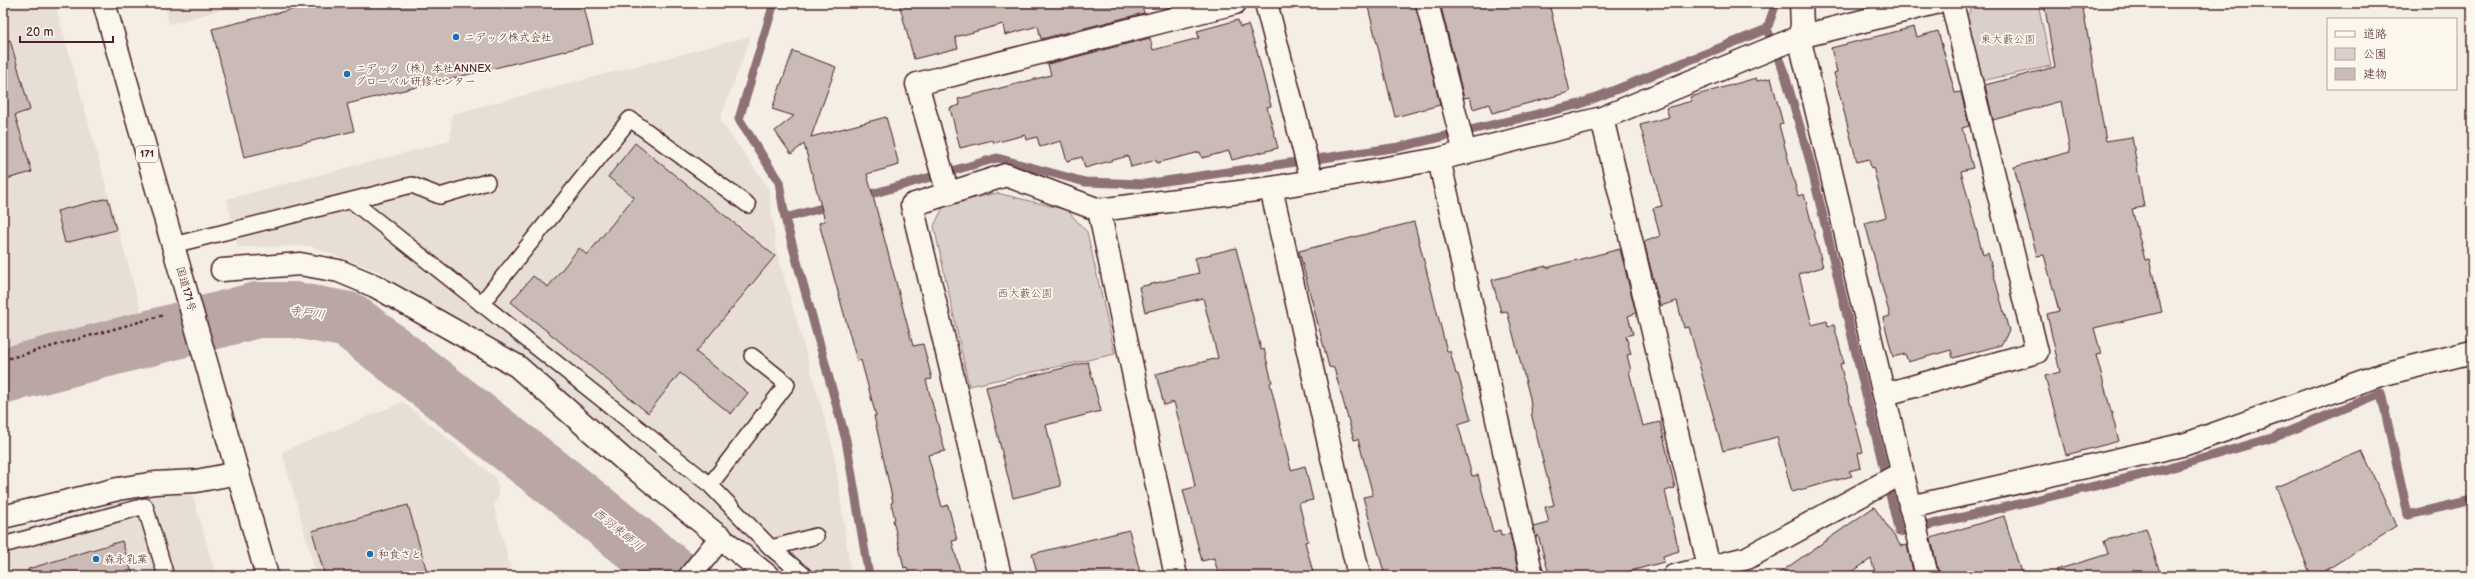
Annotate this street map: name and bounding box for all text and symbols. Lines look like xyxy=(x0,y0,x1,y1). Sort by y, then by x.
scale bar xyxy=(20,18,113,44)
legend xyxy=(2327,18,2457,90)
text: 20 m xyxy=(26,25,53,40)
text: 道路 xyxy=(2363,27,2387,42)
place label: ニデック株式会社 xyxy=(464,31,552,44)
marker: ニデック株式会社 xyxy=(451,32,461,42)
park label: 東大藪公園 xyxy=(1981,33,2036,46)
text: 公園 xyxy=(2363,47,2387,62)
place label: ニデック（株）本社ANNEX グローバル研修センター xyxy=(355,62,492,88)
text: 建物 xyxy=(2363,67,2387,82)
marker: ニデック（株）本社ANNEX グローバル研修センター xyxy=(342,69,352,79)
road number: 171 xyxy=(136,146,158,162)
street label: 国道171号 xyxy=(173,265,199,313)
park label: 西大藪公園 xyxy=(998,287,1053,300)
water label: 寺戸川 xyxy=(288,303,326,323)
water label: 西羽束師川 xyxy=(590,505,646,555)
place label: 和食さと xyxy=(378,548,422,561)
marker: 和食さと xyxy=(365,549,375,559)
place label: 森永乳業 xyxy=(104,553,148,566)
marker: 森永乳業 xyxy=(91,554,101,564)

